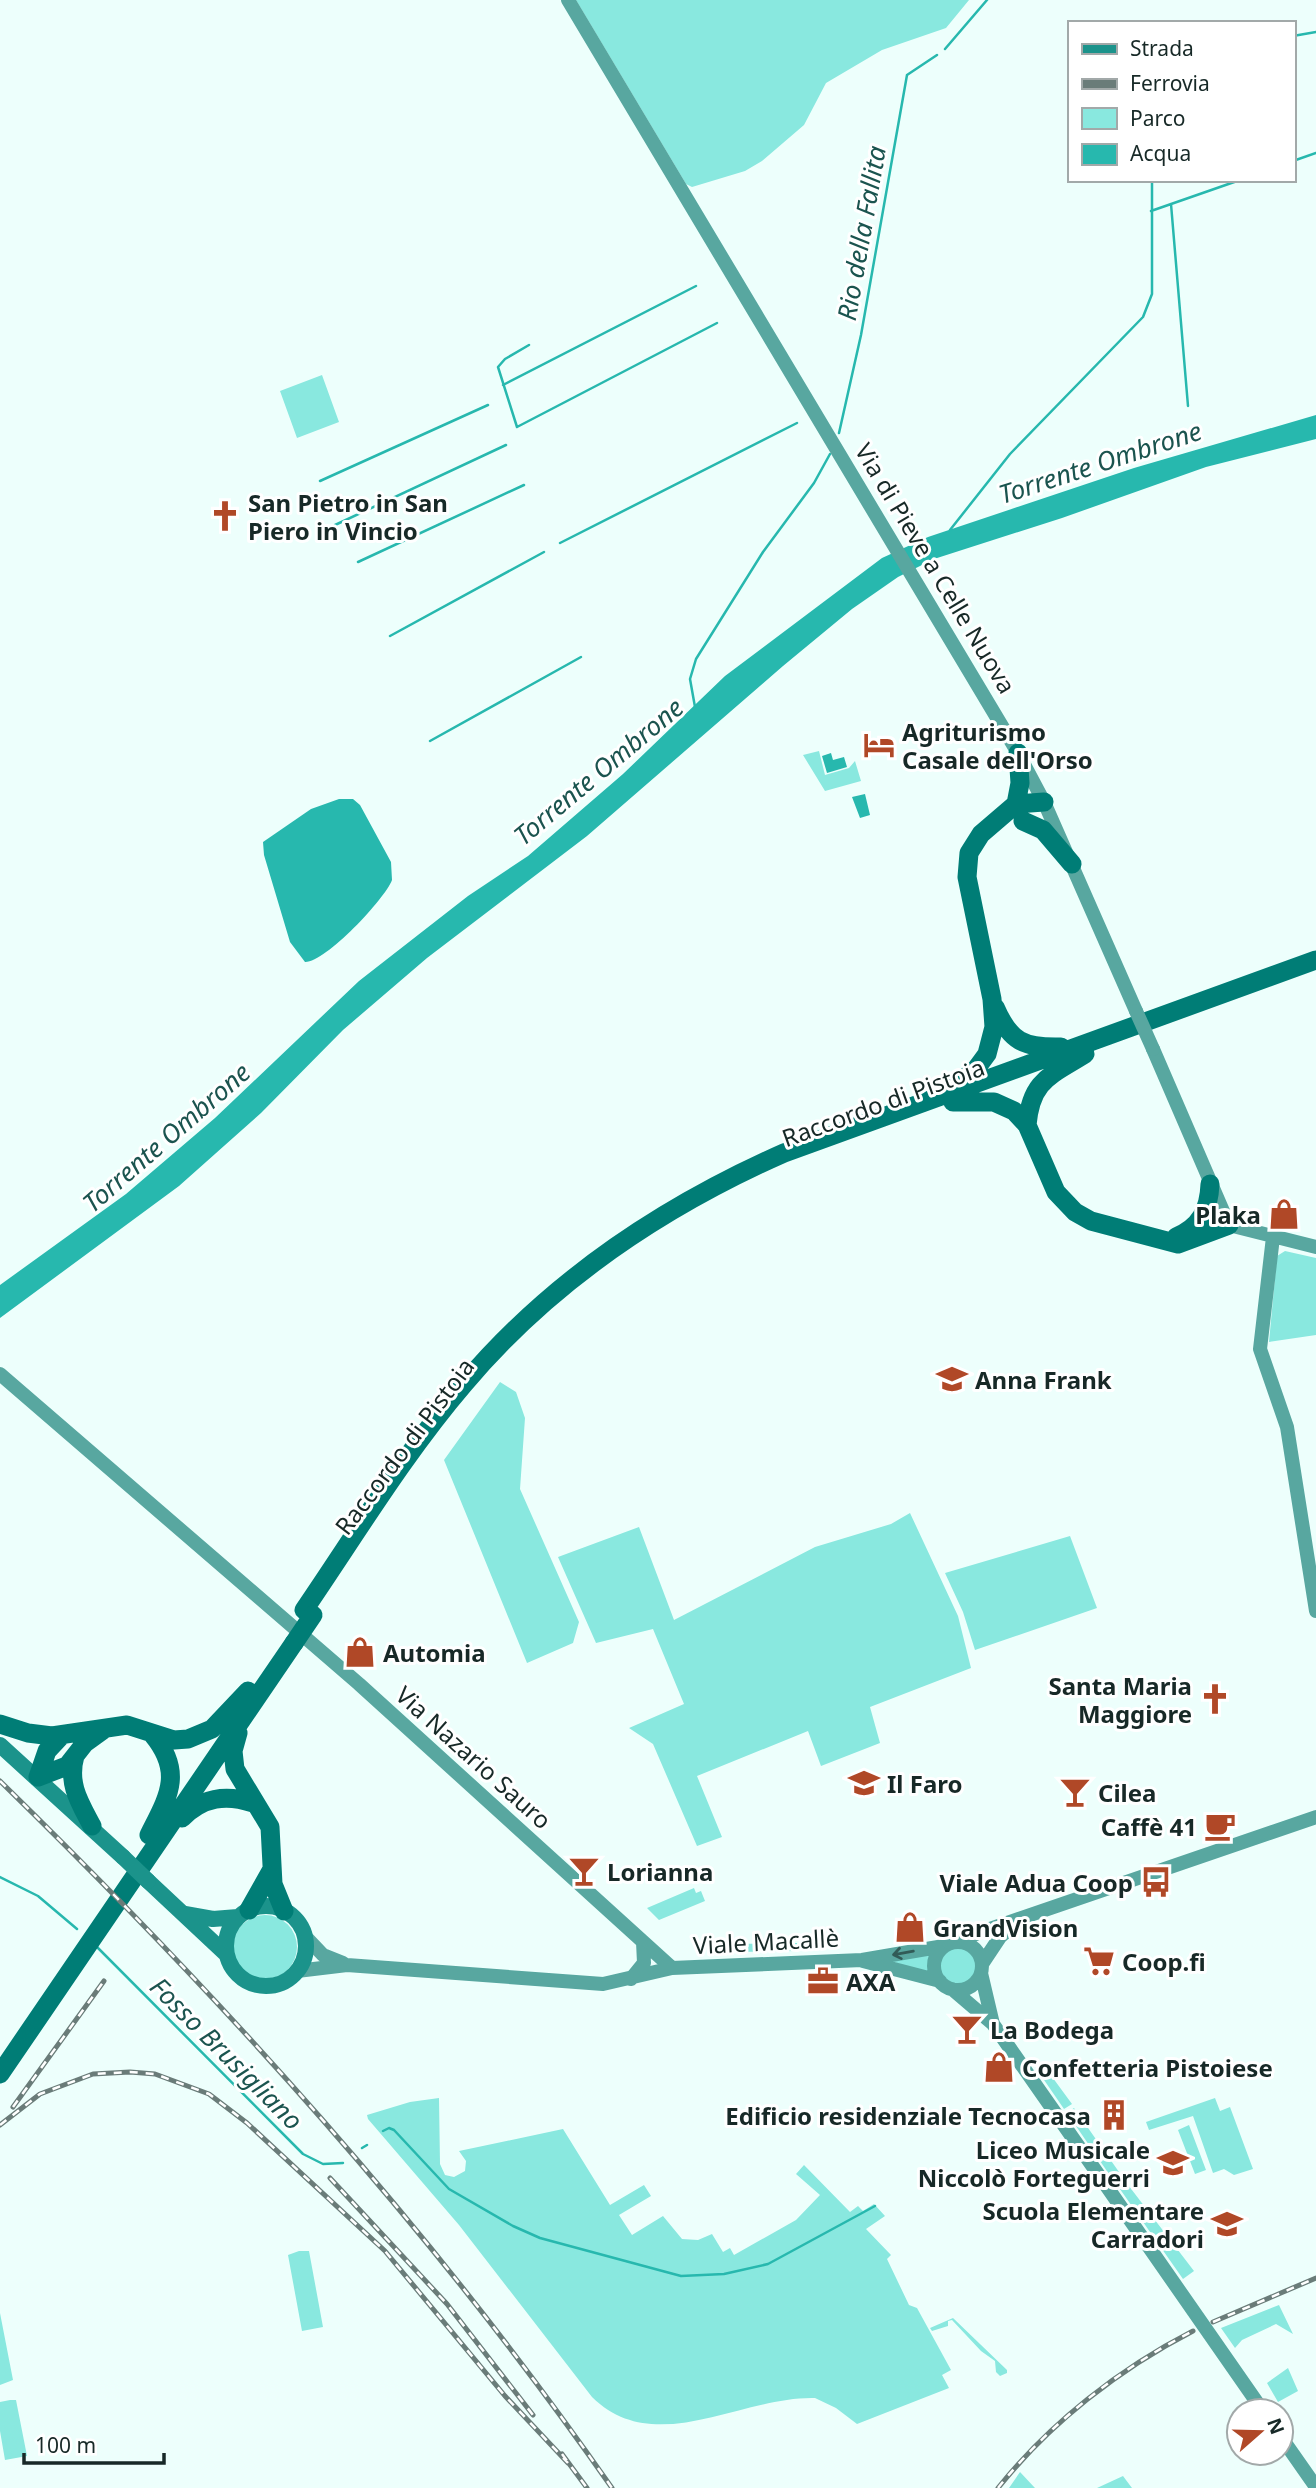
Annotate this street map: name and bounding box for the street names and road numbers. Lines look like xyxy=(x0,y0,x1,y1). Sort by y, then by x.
street label: Via di Pieve a Celle Nuova xyxy=(848,437,1024,699)
street label: Raccordo di Pistoia xyxy=(777,1050,989,1154)
street label: Raccordo di Pistoia xyxy=(327,1351,481,1541)
street label: Via Nazario Sauro xyxy=(389,1678,559,1836)
street label: Viale Macallè xyxy=(692,1921,840,1961)

